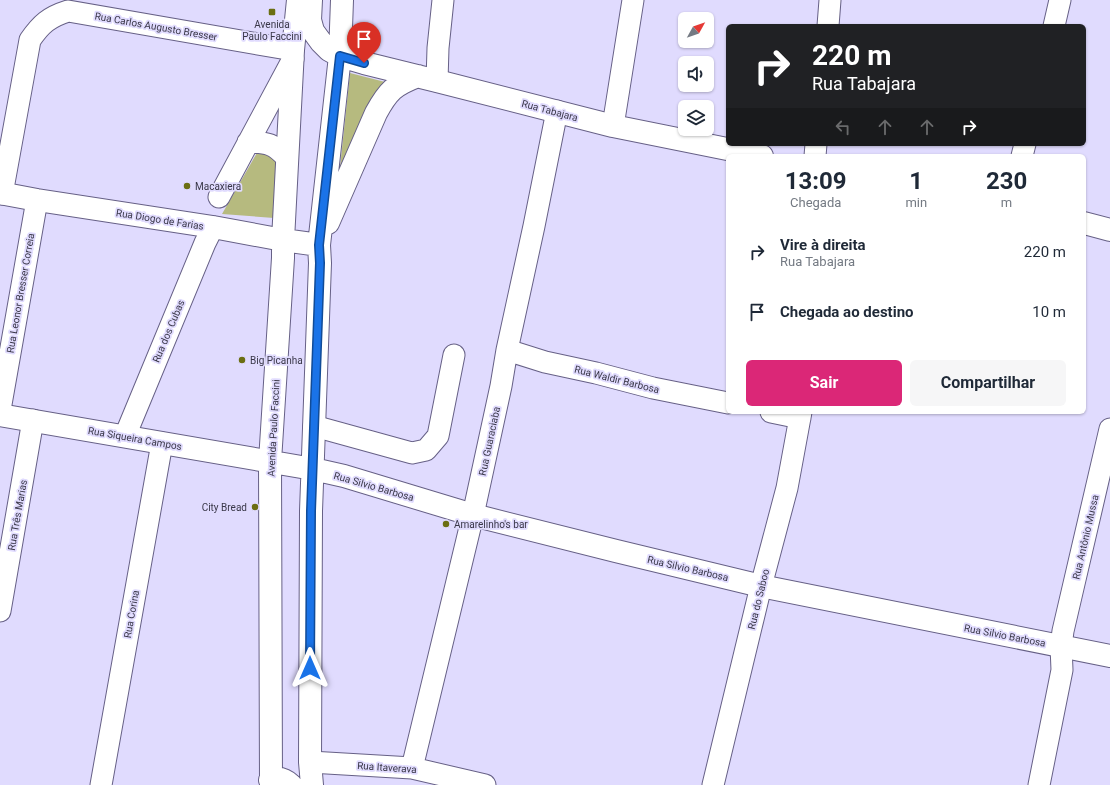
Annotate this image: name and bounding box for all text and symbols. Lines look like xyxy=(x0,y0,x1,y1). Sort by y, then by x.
marker: Avenida Paulo Faccini xyxy=(267,7,277,17)
street label: Rua Carlos Augusto Bresser xyxy=(94,10,219,43)
north arrow xyxy=(678,12,714,48)
map controls xyxy=(678,12,714,136)
place label: Avenida Paulo Faccini xyxy=(242,19,302,42)
pin xyxy=(347,22,381,63)
icon: arrive xyxy=(353,28,375,50)
text: 220 m xyxy=(812,39,891,72)
icon: right xyxy=(746,40,798,92)
button: sound xyxy=(678,56,714,92)
text: Rua Tabajara xyxy=(812,73,916,94)
street label: Rua Tabajara xyxy=(521,98,579,123)
button: layers xyxy=(678,100,714,136)
icon: left xyxy=(832,116,854,138)
icon: ahead xyxy=(874,116,896,138)
icon: ahead xyxy=(916,116,938,138)
icon: right xyxy=(958,116,980,138)
text: 13:09 xyxy=(785,167,847,195)
text: 1 xyxy=(909,167,923,195)
text: 230 xyxy=(986,167,1027,195)
marker: Macaxiera xyxy=(182,181,192,191)
place label: Macaxiera xyxy=(195,181,241,192)
text: Chegada xyxy=(790,195,841,210)
text: min xyxy=(905,195,927,210)
text: m xyxy=(1001,195,1012,210)
street label: Rua Diogo de Farias xyxy=(115,207,205,232)
street label: Rua Leonor Bresser Correia xyxy=(5,232,36,354)
text: Vire à direita xyxy=(780,236,866,254)
icon: right xyxy=(746,241,768,263)
text: 220 m xyxy=(1024,243,1066,261)
text: Rua Tabajara xyxy=(780,254,855,269)
street label: Rua dos Cubas xyxy=(150,298,187,364)
icon: arrive xyxy=(746,301,768,323)
text: Chegada ao destino xyxy=(780,303,914,321)
text: 10 m xyxy=(1032,303,1066,321)
marker: Big Picanha xyxy=(237,355,247,365)
place label: Big Picanha xyxy=(250,355,303,366)
button: Sair xyxy=(746,360,902,406)
button: Compartilhar xyxy=(910,360,1066,406)
street label: Rua Waldir Barbosa xyxy=(573,364,660,395)
street label: Avenida Paulo Faccini xyxy=(265,379,282,477)
street label: Rua Guaraciaba xyxy=(477,406,502,477)
street label: Rua Siqueira Campos xyxy=(87,425,183,452)
street label: Rua Silvio Barbosa xyxy=(333,470,415,503)
street label: Rua Três Marias xyxy=(6,479,29,551)
street label: Rua Antônio Mussa xyxy=(1070,494,1101,581)
place label: City Bread xyxy=(202,502,247,513)
marker: City Bread xyxy=(250,502,260,512)
marker: Amarelinho's bar xyxy=(441,519,451,529)
place label: Amarelinho's bar xyxy=(454,519,528,530)
street label: Rua Silvio Barbosa xyxy=(646,554,729,583)
street label: Rua do Saboo xyxy=(746,568,771,630)
street label: Rua Corina xyxy=(122,589,141,639)
street label: Rua Silvio Barbosa xyxy=(963,622,1047,649)
position arrow xyxy=(289,647,331,689)
street label: Rua Itaverava xyxy=(357,760,417,775)

